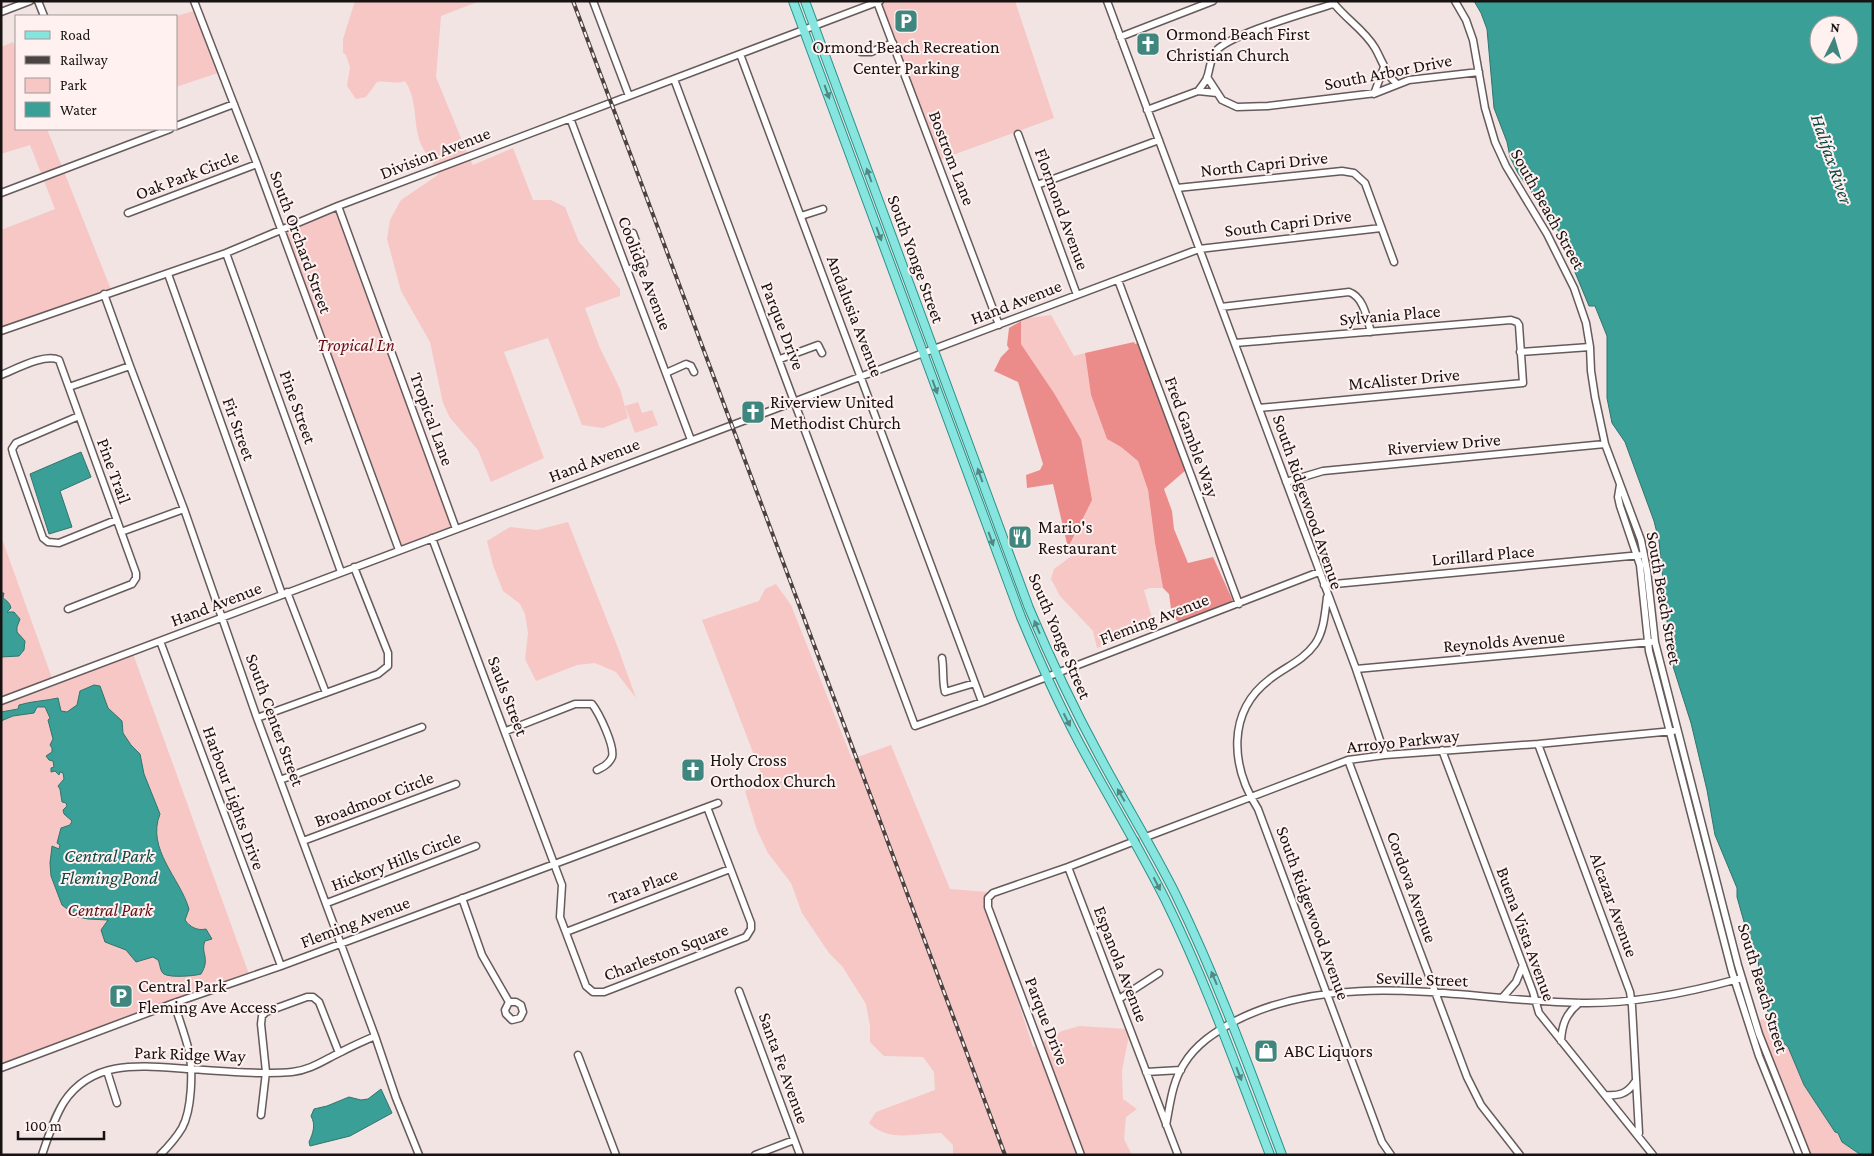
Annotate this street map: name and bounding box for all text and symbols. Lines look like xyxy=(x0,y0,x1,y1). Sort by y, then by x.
parking icon: Ormond Beach Recreation Center Parking xyxy=(893,8,919,34)
legend xyxy=(15,15,178,130)
north arrow xyxy=(1809,15,1859,65)
text: N xyxy=(1830,19,1841,35)
place label: Ormond Beach First Christian Church xyxy=(1166,24,1311,65)
text: Road xyxy=(60,27,91,43)
church icon: Ormond Beach First Christian Church xyxy=(1135,31,1161,57)
place label: Ormond Beach Recreation Center Parking xyxy=(812,37,1000,78)
street label: South Arbor Drive xyxy=(1323,50,1454,94)
text: Railway xyxy=(60,52,108,69)
text: Park xyxy=(60,77,87,93)
one-way arrow xyxy=(824,85,831,100)
text: Water xyxy=(60,102,97,118)
street label: Bostrom Lane xyxy=(925,108,979,208)
water label: Halifax River xyxy=(1807,111,1858,208)
street label: Division Avenue xyxy=(377,123,493,183)
street label: Flormond Avenue xyxy=(1031,145,1093,273)
street label: South Beach Street xyxy=(1507,145,1590,274)
street label: Oak Park Circle xyxy=(132,146,242,204)
street label: North Capri Drive xyxy=(1199,147,1329,181)
one-way arrow xyxy=(865,167,873,182)
street label: South Orchard Street xyxy=(266,168,336,317)
street label: South Yonge Street xyxy=(884,192,949,327)
street label: South Capri Drive xyxy=(1223,205,1353,241)
street label: Coolidge Avenue xyxy=(614,213,676,333)
one-way arrow xyxy=(875,227,883,242)
street label: Andalusia Avenue xyxy=(823,252,887,380)
street label: Hand Avenue xyxy=(968,275,1064,328)
street label: Parque Drive xyxy=(757,279,809,373)
street label: Sylvania Place xyxy=(1339,301,1441,329)
park label: Tropical Ln xyxy=(317,335,395,355)
street label: McAlister Drive xyxy=(1347,364,1461,394)
street label: Pine Street xyxy=(275,367,321,448)
street label: Tropical Lane xyxy=(406,370,458,468)
street label: Fred Gamble Way xyxy=(1161,374,1223,501)
one-way arrow xyxy=(932,379,939,394)
place label: Riverview United Methodist Church xyxy=(770,392,901,433)
street label: Fir Street xyxy=(218,395,260,464)
church icon: Riverview United Methodist Church xyxy=(740,399,766,425)
street label: South Ridgewood Avenue xyxy=(1269,412,1347,592)
street label: Riverview Drive xyxy=(1386,429,1502,459)
street label: Hand Avenue xyxy=(546,433,642,486)
street label: Pine Trail xyxy=(93,435,135,507)
one-way arrow xyxy=(976,467,984,482)
place label: Mario's Restaurant xyxy=(1038,517,1118,558)
restaurant icon: Mario's Restaurant xyxy=(1007,524,1033,550)
street label: South Beach Street xyxy=(1642,530,1686,667)
one-way arrow xyxy=(987,532,995,547)
street label: Lorillard Place xyxy=(1431,541,1535,569)
street label: South Yonge Street xyxy=(1024,570,1096,703)
street label: Hand Avenue xyxy=(168,577,264,630)
street label: Fleming Avenue xyxy=(1097,589,1212,649)
one-way arrow xyxy=(1033,620,1041,634)
street label: Reynolds Avenue xyxy=(1442,626,1566,656)
street label: South Center Street xyxy=(242,651,309,790)
street label: Sauls Street xyxy=(484,653,533,740)
one-way arrow xyxy=(1063,712,1071,727)
street label: Harbour Lights Drive xyxy=(199,723,269,873)
street label: Arroyo Parkway xyxy=(1346,725,1461,757)
place label: Holy Cross Orthodox Church xyxy=(710,750,836,791)
church icon: Holy Cross Orthodox Church xyxy=(680,757,706,783)
street label: Broadmoor Circle xyxy=(312,767,437,831)
one-way arrow xyxy=(1117,788,1126,802)
street label: South Ridgewood Avenue xyxy=(1272,823,1354,1003)
street label: Hickory Hills Circle xyxy=(328,827,464,895)
street label: Cordova Avenue xyxy=(1383,829,1441,945)
water label: Central Park Fleming Pond xyxy=(60,845,159,888)
street label: Alcazar Avenue xyxy=(1586,850,1642,960)
street label: Tara Place xyxy=(606,864,681,908)
street label: Buena Vista Avenue xyxy=(1492,864,1560,1004)
one-way arrow xyxy=(1154,877,1162,891)
street label: Fleming Avenue xyxy=(298,892,413,952)
park label: Central Park xyxy=(67,900,154,920)
street label: Espanola Avenue xyxy=(1090,903,1152,1025)
street label: Charleston Square xyxy=(601,919,731,985)
street label: South Beach Street xyxy=(1734,921,1793,1056)
street label: Seville Street xyxy=(1376,967,1469,991)
one-way arrow xyxy=(1209,971,1217,985)
street label: Parque Drive xyxy=(1021,974,1073,1068)
place label: Central Park Fleming Ave Access xyxy=(138,976,277,1017)
parking icon: Central Park Fleming Ave Access xyxy=(108,983,134,1009)
street label: Santa Fe Avenue xyxy=(755,1010,813,1126)
shop icon: ABC Liquors xyxy=(1253,1038,1279,1064)
place label: ABC Liquors xyxy=(1284,1041,1373,1061)
street label: Park Ridge Way xyxy=(134,1042,247,1066)
one-way arrow xyxy=(1235,1067,1243,1082)
scale bar xyxy=(18,1108,104,1140)
text: 100 m xyxy=(25,1118,62,1134)

